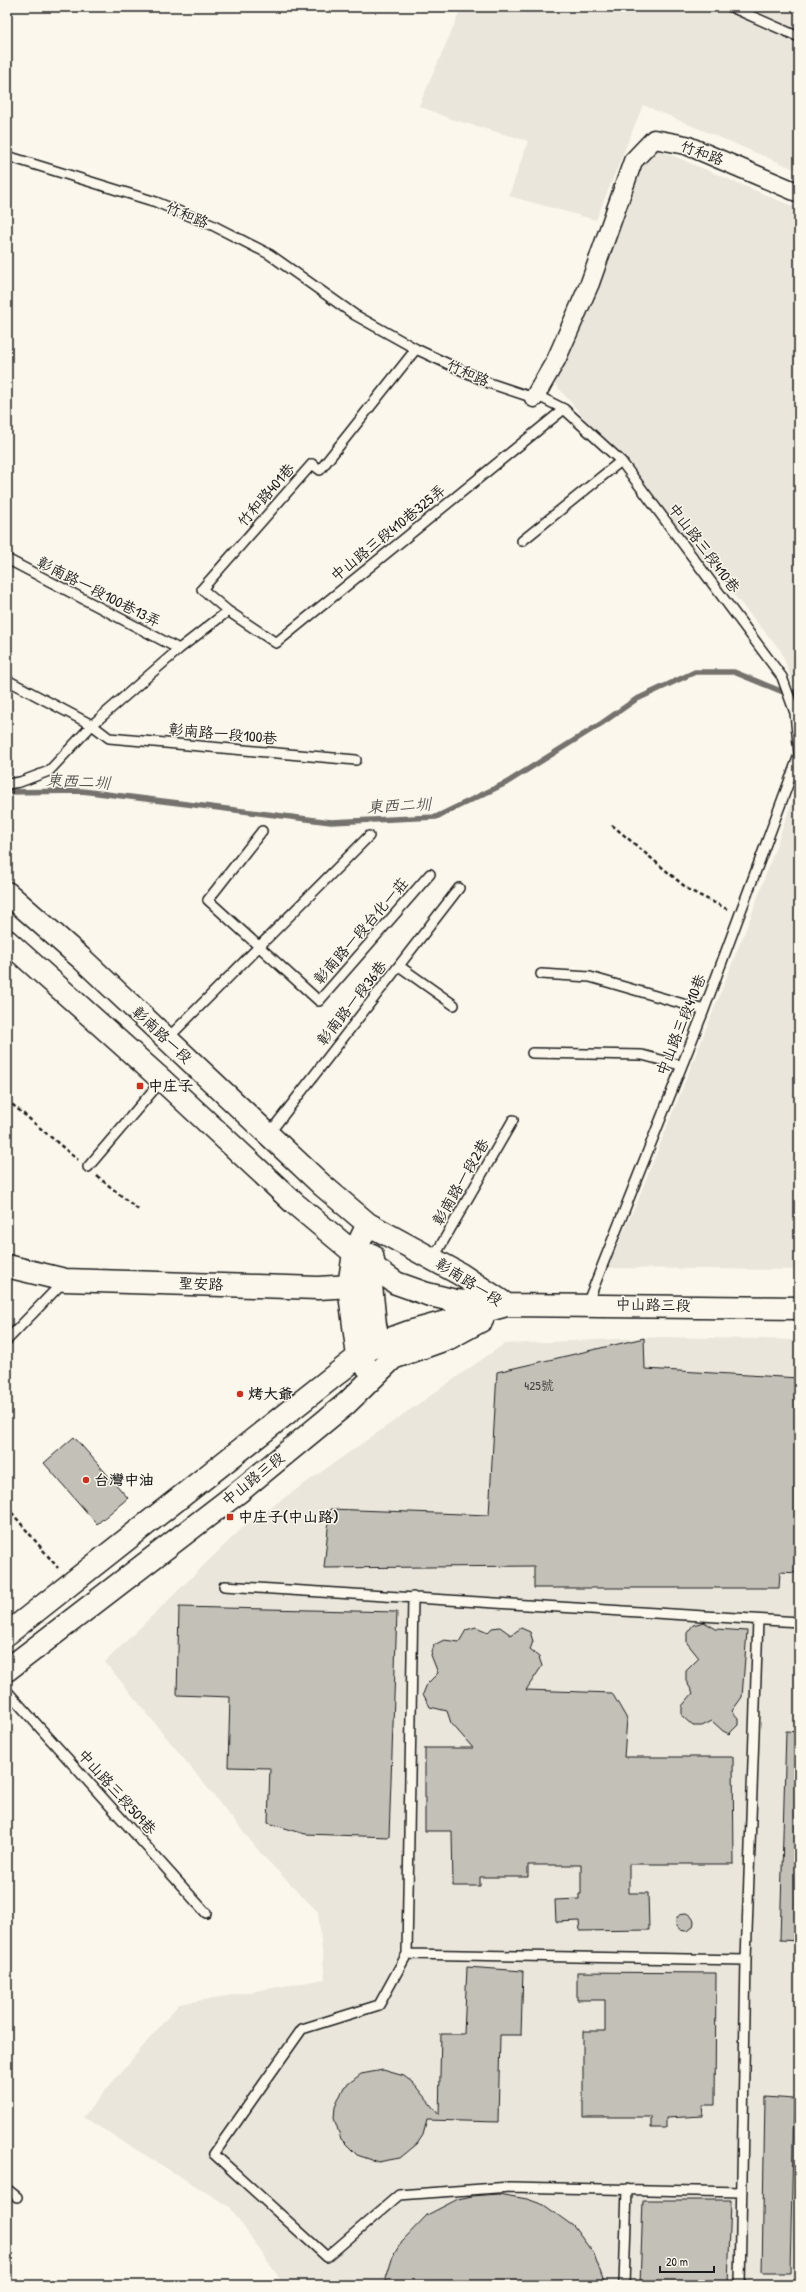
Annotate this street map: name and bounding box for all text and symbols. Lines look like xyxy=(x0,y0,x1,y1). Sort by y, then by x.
street label: 竹和路 xyxy=(677,135,727,170)
street label: 竹和路 xyxy=(162,196,212,233)
street label: 竹和路 xyxy=(443,354,493,391)
street label: 竹和路401巷 xyxy=(232,458,299,531)
street label: 中山路三段410巷325弄 xyxy=(326,479,450,586)
street label: 中山路三段410巷 xyxy=(664,498,745,597)
street label: 彰南路一段100巷13弄 xyxy=(34,551,165,632)
street label: 彰南路一段100巷 xyxy=(168,718,278,749)
water label: 東西二圳 xyxy=(45,768,113,794)
water label: 東西二圳 xyxy=(366,792,434,818)
street label: 彰南路一段台化一莊 xyxy=(308,873,413,989)
street label: 彰南路一段36巷 xyxy=(312,956,392,1050)
street label: 中山路三段410巷 xyxy=(651,971,710,1079)
street label: 彰南路一段 xyxy=(128,1001,197,1068)
place label: 中庄子 xyxy=(148,1075,193,1096)
marker: 中庄子 xyxy=(135,1081,145,1091)
street label: 彰南路一段2巷 xyxy=(427,1134,494,1229)
street label: 彰南路一段 xyxy=(432,1253,507,1310)
street label: 聖安路 xyxy=(178,1272,224,1295)
street label: 中山路三段 xyxy=(615,1293,691,1316)
house number: 425號 xyxy=(524,1376,554,1394)
place label: 烤大爺 xyxy=(248,1383,293,1404)
marker: 烤大爺 xyxy=(235,1389,245,1399)
street label: 中山路三段 xyxy=(217,1447,288,1510)
place label: 台灣中油 xyxy=(94,1469,154,1490)
marker: 台灣中油 xyxy=(81,1475,91,1485)
place label: 中庄子(中山路) xyxy=(238,1506,338,1527)
marker: 中庄子(中山路) xyxy=(225,1512,235,1522)
street label: 中山路三段509巷 xyxy=(73,1744,162,1839)
scale bar xyxy=(660,2248,714,2274)
text: 20 m xyxy=(666,2253,688,2270)

